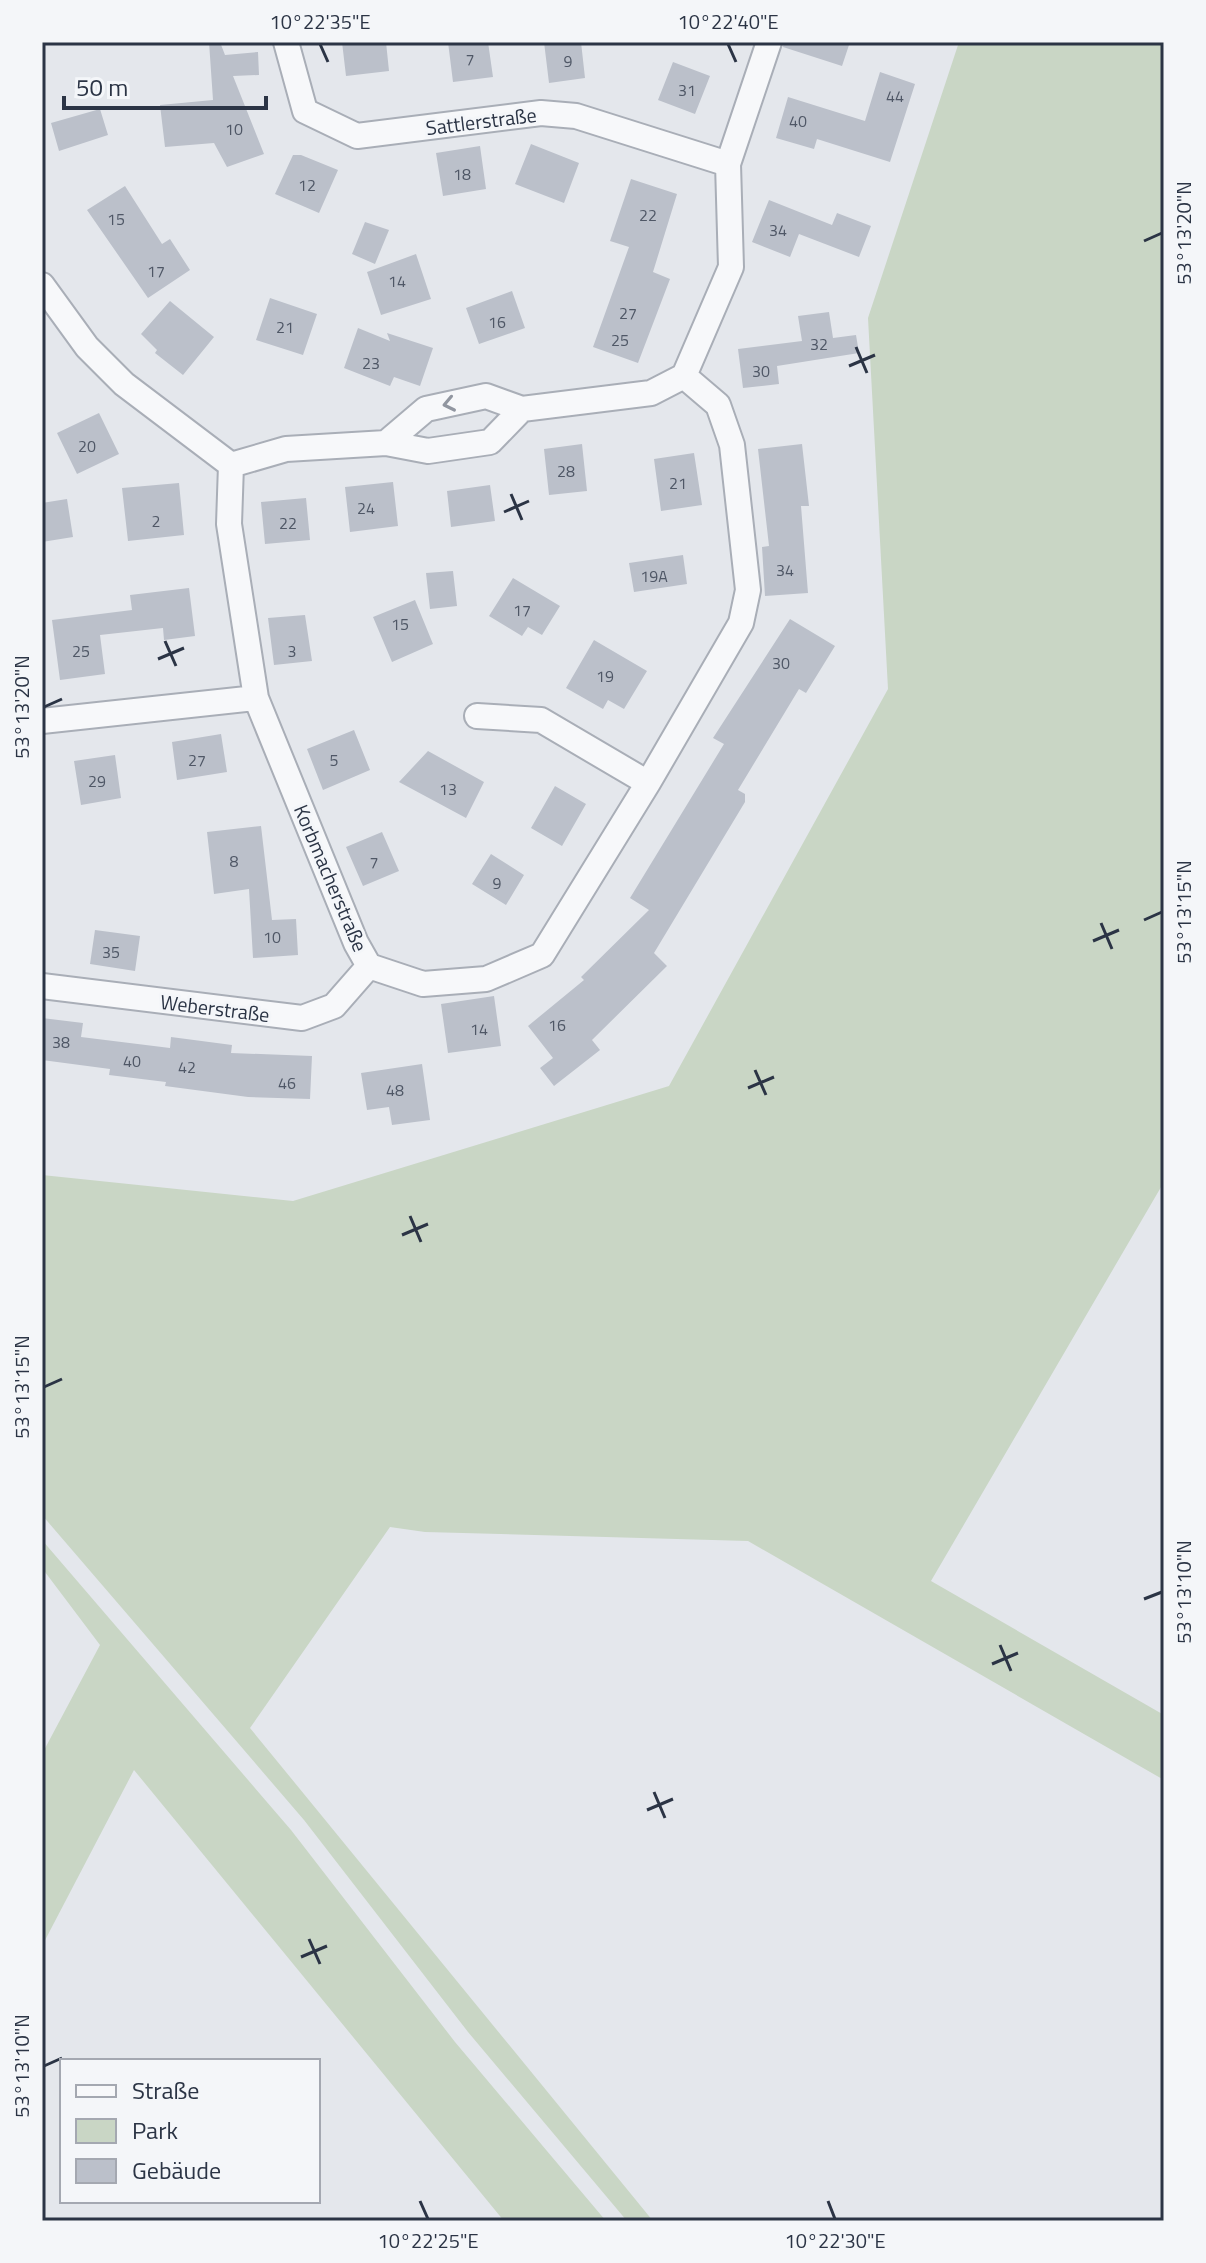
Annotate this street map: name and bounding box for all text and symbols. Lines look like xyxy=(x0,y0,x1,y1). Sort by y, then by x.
text: 10°22'35"E xyxy=(269,6,371,37)
text: 10°22'40"E xyxy=(677,6,779,37)
house number: 7 xyxy=(466,47,474,71)
house number: 9 xyxy=(564,49,573,73)
scale bar xyxy=(64,60,266,110)
text: 50 m xyxy=(76,69,128,105)
house number: 31 xyxy=(678,78,696,102)
house number: 44 xyxy=(886,84,904,108)
street label: Sattlerstraße xyxy=(424,99,538,143)
house number: 40 xyxy=(789,109,807,133)
house number: 10 xyxy=(225,117,243,141)
house number: 18 xyxy=(453,162,471,186)
house number: 12 xyxy=(298,173,316,197)
text: 53°13'20"N xyxy=(1168,181,1199,285)
house number: 22 xyxy=(639,203,657,227)
house number: 15 xyxy=(107,207,125,231)
house number: 34 xyxy=(769,218,787,242)
house number: 17 xyxy=(147,259,165,283)
house number: 14 xyxy=(388,269,406,293)
house number: 27 xyxy=(619,301,637,325)
house number: 16 xyxy=(488,310,506,334)
house number: 21 xyxy=(276,315,294,339)
house number: 25 xyxy=(611,328,629,352)
house number: 32 xyxy=(810,332,828,356)
house number: 23 xyxy=(362,351,380,375)
house number: 30 xyxy=(752,359,770,383)
one-way arrow xyxy=(442,395,456,412)
house number: 20 xyxy=(78,434,96,458)
house number: 28 xyxy=(557,459,575,483)
house number: 21 xyxy=(669,471,687,495)
house number: 24 xyxy=(357,496,375,520)
house number: 2 xyxy=(152,509,160,533)
house number: 22 xyxy=(279,511,297,535)
house number: 34 xyxy=(776,558,794,582)
house number: 19A xyxy=(640,564,668,588)
house number: 17 xyxy=(513,598,531,622)
house number: 15 xyxy=(391,612,409,636)
house number: 25 xyxy=(72,639,90,663)
house number: 3 xyxy=(288,639,296,663)
house number: 30 xyxy=(772,651,790,675)
text: 53°13'20"N xyxy=(6,655,37,759)
house number: 19 xyxy=(596,664,614,688)
house number: 27 xyxy=(188,748,206,772)
house number: 5 xyxy=(330,748,339,772)
house number: 29 xyxy=(88,769,106,793)
house number: 13 xyxy=(439,777,457,801)
street label: Korbmacherstraße xyxy=(286,800,376,956)
house number: 8 xyxy=(230,849,239,873)
house number: 7 xyxy=(370,850,378,874)
text: 53°13'15"N xyxy=(1168,860,1199,964)
house number: 9 xyxy=(493,871,502,895)
house number: 10 xyxy=(263,925,281,949)
house number: 35 xyxy=(102,940,120,964)
street label: Weberstraße xyxy=(159,986,271,1030)
house number: 16 xyxy=(548,1013,566,1037)
house number: 14 xyxy=(470,1017,488,1041)
house number: 38 xyxy=(52,1030,70,1054)
house number: 40 xyxy=(123,1049,141,1073)
house number: 42 xyxy=(178,1055,196,1079)
house number: 46 xyxy=(278,1071,296,1095)
house number: 48 xyxy=(386,1078,404,1102)
text: 53°13'15"N xyxy=(6,1335,37,1439)
text: 53°13'10"N xyxy=(1168,1540,1199,1644)
text: 53°13'10"N xyxy=(6,2014,37,2118)
legend xyxy=(60,2059,320,2203)
text: Straße xyxy=(132,2072,199,2108)
text: Park xyxy=(132,2112,178,2148)
text: Gebäude xyxy=(132,2152,221,2188)
text: 10°22'25"E xyxy=(377,2225,479,2256)
text: 10°22'30"E xyxy=(784,2225,886,2256)

